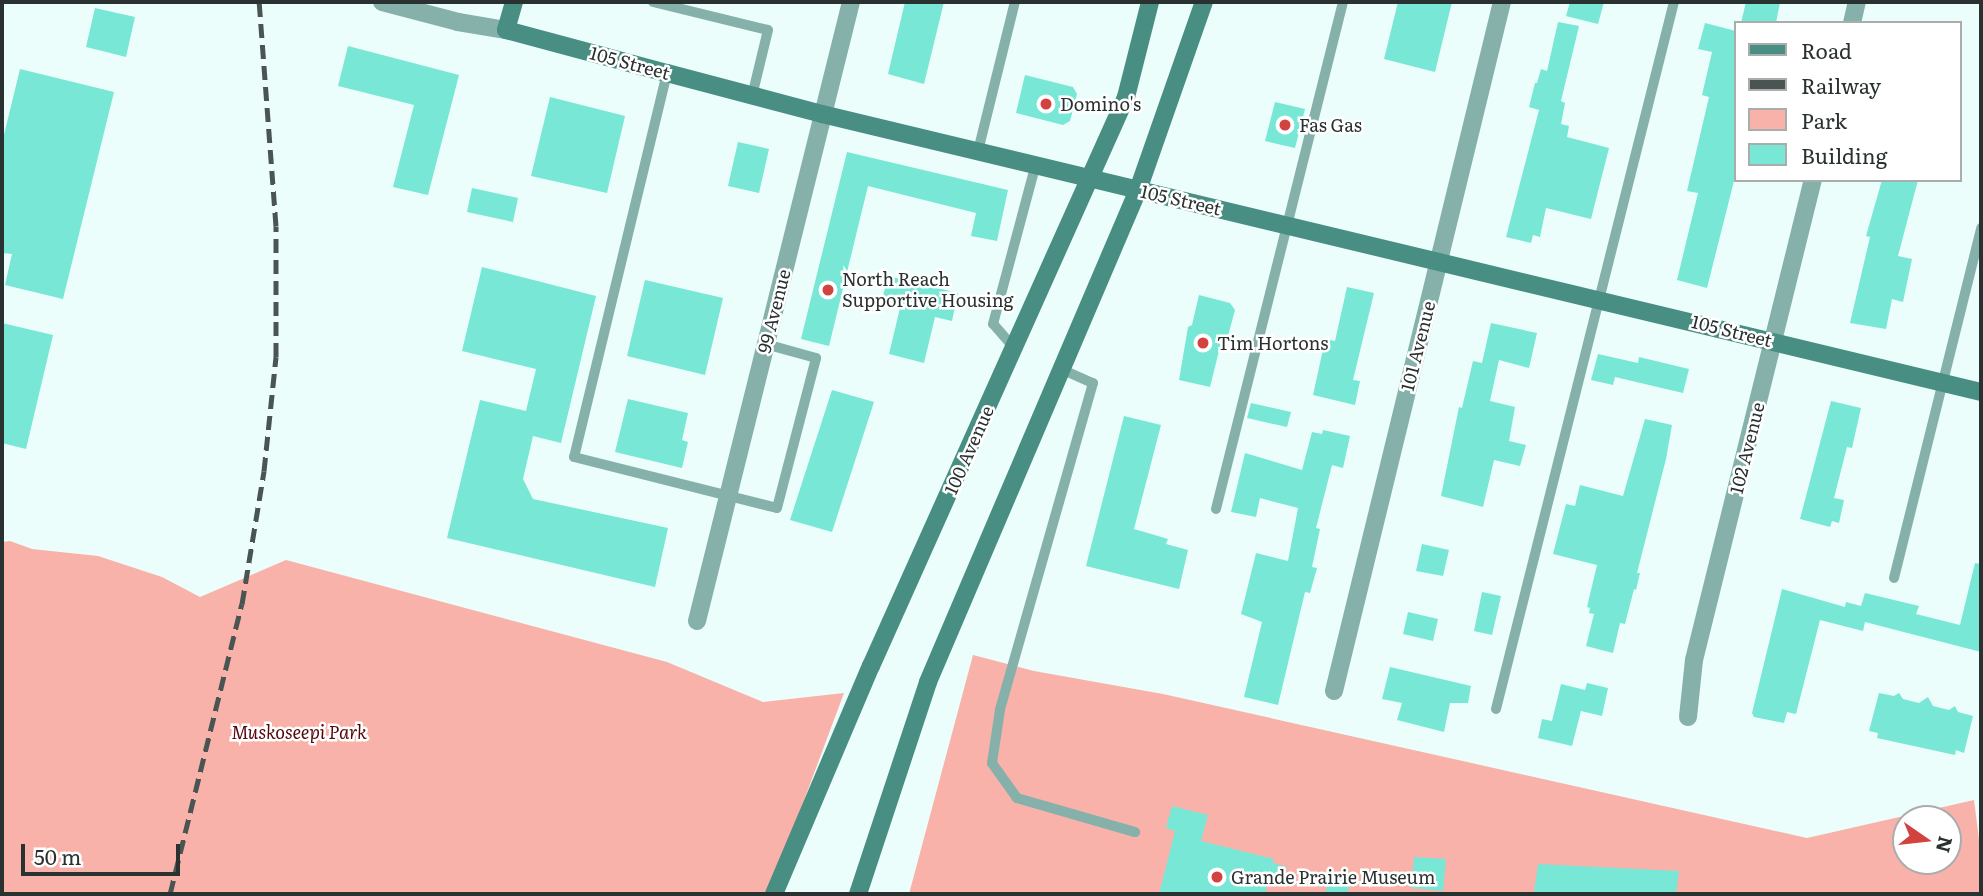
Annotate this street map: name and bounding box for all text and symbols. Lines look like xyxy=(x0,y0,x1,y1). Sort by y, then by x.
legend xyxy=(1734,21,1962,182)
text: Road xyxy=(1801,34,1852,65)
street label: 105 Street xyxy=(588,42,672,84)
text: Railway xyxy=(1801,69,1881,100)
place label: Domino's xyxy=(1060,93,1141,115)
marker: Domino's xyxy=(1038,96,1054,112)
text: Park xyxy=(1801,104,1847,135)
place label: Fas Gas xyxy=(1299,114,1362,136)
marker: Fas Gas xyxy=(1277,117,1293,133)
text: Building xyxy=(1801,139,1887,170)
street label: 105 Street xyxy=(1139,180,1223,220)
street label: 99 Avenue xyxy=(753,267,795,355)
place label: North Reach Supportive Housing xyxy=(842,269,1014,312)
marker: North Reach Supportive Housing xyxy=(820,282,836,298)
street label: 101 Avenue xyxy=(1396,299,1440,393)
street label: 105 Street xyxy=(1690,311,1774,351)
place label: Tim Hortons xyxy=(1217,332,1328,354)
marker: Tim Hortons xyxy=(1195,335,1211,351)
street label: 102 Avenue xyxy=(1725,400,1769,496)
street label: 100 Avenue xyxy=(940,402,998,498)
park label: Muskoseepi Park xyxy=(231,721,367,743)
north arrow xyxy=(1892,805,1962,875)
scale bar xyxy=(24,830,184,874)
text: N xyxy=(1930,833,1961,856)
text: 50 m xyxy=(34,840,81,871)
place label: Grande Prairie Museum xyxy=(1231,866,1435,888)
marker: Grande Prairie Museum xyxy=(1209,869,1225,885)

